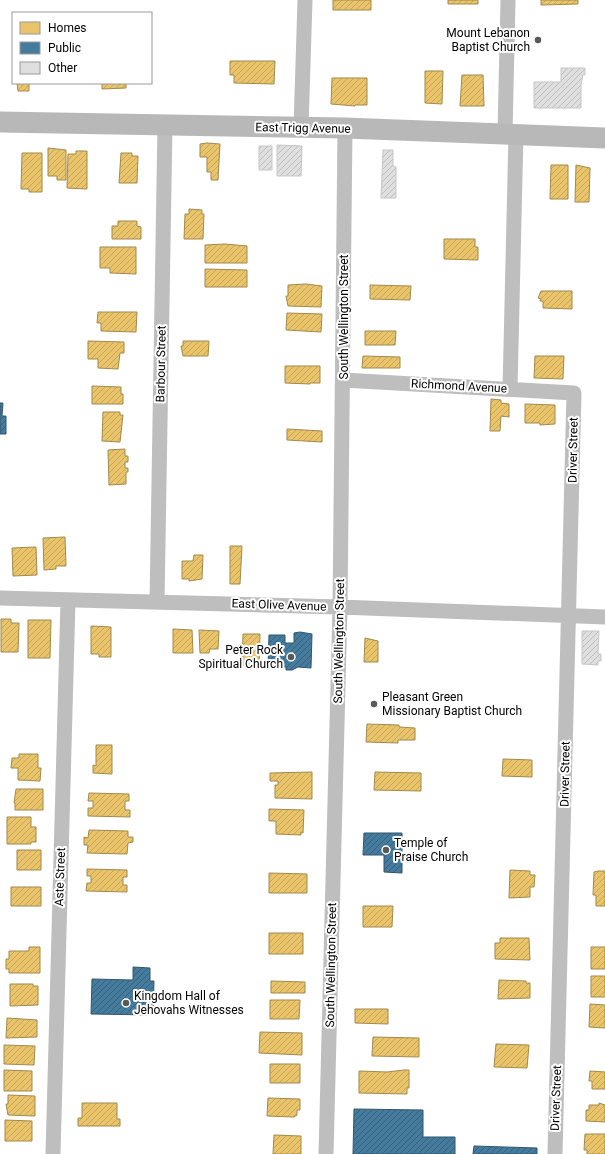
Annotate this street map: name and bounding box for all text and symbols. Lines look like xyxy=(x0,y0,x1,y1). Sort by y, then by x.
legend xyxy=(12,12,152,84)
text: Homes xyxy=(48,21,86,35)
place label: Mount Lebanon Baptist Church xyxy=(446,26,530,54)
marker: Mount Lebanon Baptist Church xyxy=(533,35,543,45)
text: Public xyxy=(48,41,81,55)
text: Other xyxy=(48,61,77,75)
street label: East Trigg Avenue xyxy=(255,120,351,136)
street label: South Wellington Street xyxy=(337,254,351,379)
street label: Barbour Street xyxy=(153,325,169,403)
street label: Richmond Avenue xyxy=(411,376,507,396)
street label: Driver Street xyxy=(565,417,581,483)
street label: South Wellington Street xyxy=(331,578,347,704)
street label: East Olive Avenue xyxy=(231,596,327,614)
place label: Peter Rock Spiritual Church xyxy=(198,643,284,671)
marker: Peter Rock Spiritual Church xyxy=(286,652,296,662)
place label: Pleasant Green Missionary Baptist Church xyxy=(382,690,522,718)
marker: Pleasant Green Missionary Baptist Church xyxy=(369,699,379,709)
street label: Driver Street xyxy=(557,741,573,807)
place label: Temple of Praise Church xyxy=(394,836,468,864)
marker: Temple of Praise Church xyxy=(381,845,391,855)
street label: Aste Street xyxy=(52,847,68,907)
street label: South Wellington Street xyxy=(323,902,339,1028)
place label: Kingdom Hall of Jehovahs Witnesses xyxy=(134,989,244,1017)
marker: Kingdom Hall of Jehovahs Witnesses xyxy=(121,998,131,1008)
street label: Driver Street xyxy=(548,1065,564,1131)

